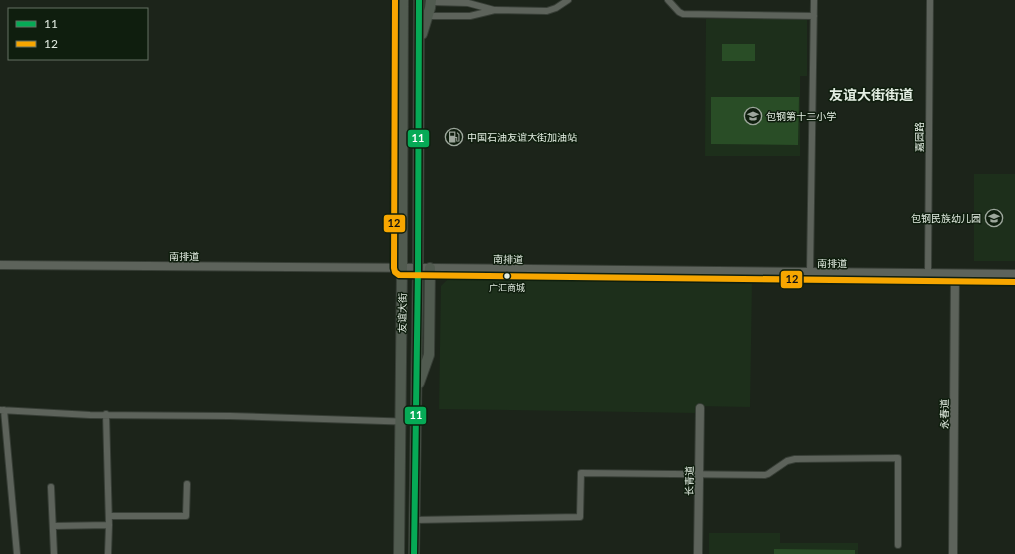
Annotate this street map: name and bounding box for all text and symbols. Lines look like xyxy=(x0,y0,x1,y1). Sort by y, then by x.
legend xyxy=(8,8,148,60)
text: 11 xyxy=(44,16,58,31)
text: 12 xyxy=(44,36,58,51)
district label: 友谊大街街道 xyxy=(829,86,913,103)
school or university icon: 包钢第十二小学 xyxy=(743,106,763,126)
place label: 包钢第十二小学 xyxy=(766,110,836,122)
street label: 嘉园路 xyxy=(913,122,925,152)
fuel station icon: 中国石油友谊大街加油站 xyxy=(444,127,464,147)
line badge: 11 xyxy=(407,129,430,148)
text: 11 xyxy=(412,131,424,144)
place label: 中国石油友谊大街加油站 xyxy=(467,131,577,143)
school or university icon: 包钢民族幼儿园 xyxy=(984,208,1004,228)
place label: 包钢民族幼儿园 xyxy=(911,212,981,224)
line badge: 12 xyxy=(383,214,406,233)
text: 12 xyxy=(388,216,400,229)
street label: 南排道 xyxy=(169,250,199,262)
street label: 南排道 xyxy=(493,253,523,265)
street label: 南排道 xyxy=(817,257,847,269)
line badge: 12 xyxy=(780,270,803,289)
marker: 广汇商城 xyxy=(502,271,512,281)
text: 12 xyxy=(786,272,798,285)
place label: 广汇商城 xyxy=(489,282,525,293)
street label: 友谊大街 xyxy=(396,293,408,333)
street label: 永春道 xyxy=(938,399,950,429)
line badge: 11 xyxy=(404,406,427,425)
text: 11 xyxy=(410,408,422,421)
street label: 长青道 xyxy=(683,466,695,496)

